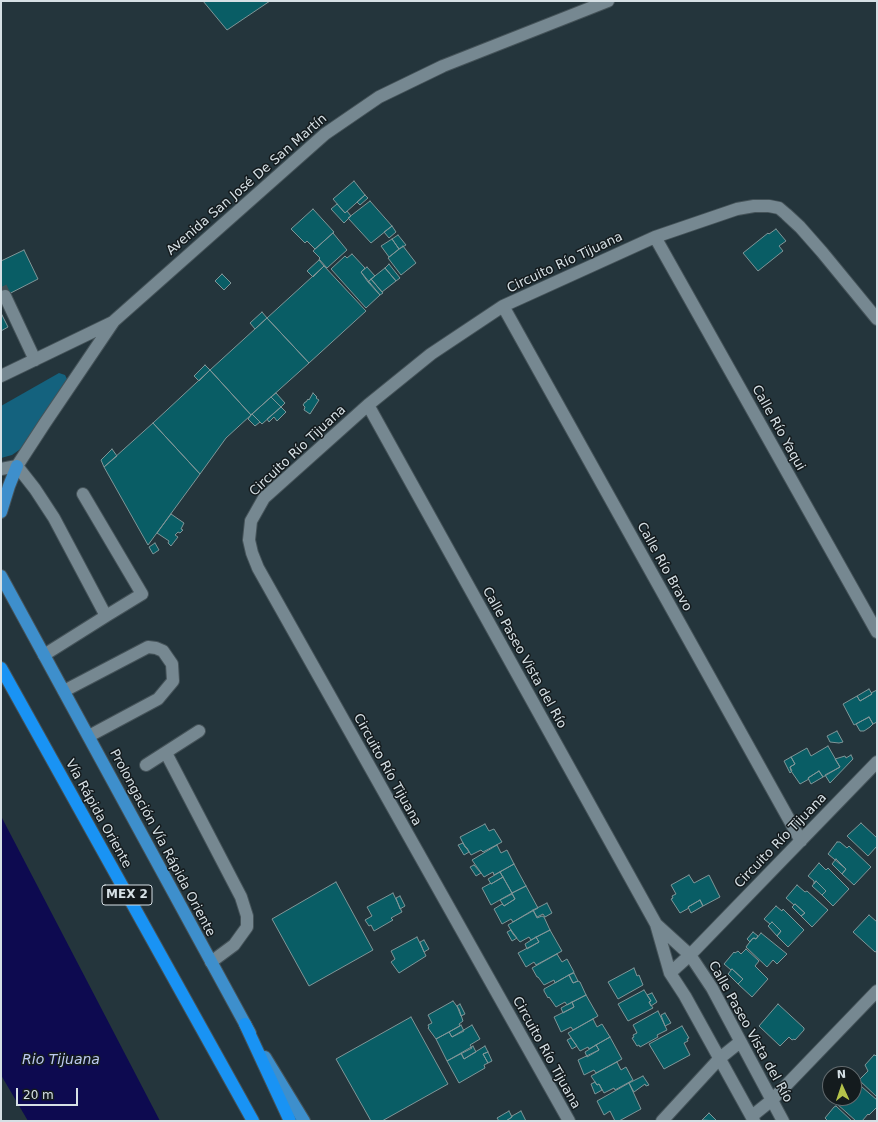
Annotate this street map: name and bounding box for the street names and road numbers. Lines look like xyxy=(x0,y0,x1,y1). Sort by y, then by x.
street label: Avenida San José De San Martín xyxy=(164,111,330,259)
street label: Circuito Río Tijuana xyxy=(505,229,625,297)
street label: Calle Río Yaqui xyxy=(748,383,808,473)
street label: Circuito Río Tijuana xyxy=(247,402,349,500)
street label: Calle Río Bravo xyxy=(633,520,695,614)
street label: Calle Paseo Vista del Río xyxy=(479,585,569,731)
street label: Circuito Río Tijuana xyxy=(350,711,424,829)
street label: Prolongación Vía Rápida Oriente xyxy=(106,747,218,939)
street label: Vía Rápida Oriente xyxy=(62,757,134,871)
street label: Circuito Río Tijuana xyxy=(732,790,830,892)
road number: MEX 2 xyxy=(102,885,152,905)
street label: Calle Paseo Vista del Río xyxy=(705,959,795,1105)
street label: Circuito Río Tijuana xyxy=(509,994,583,1112)

